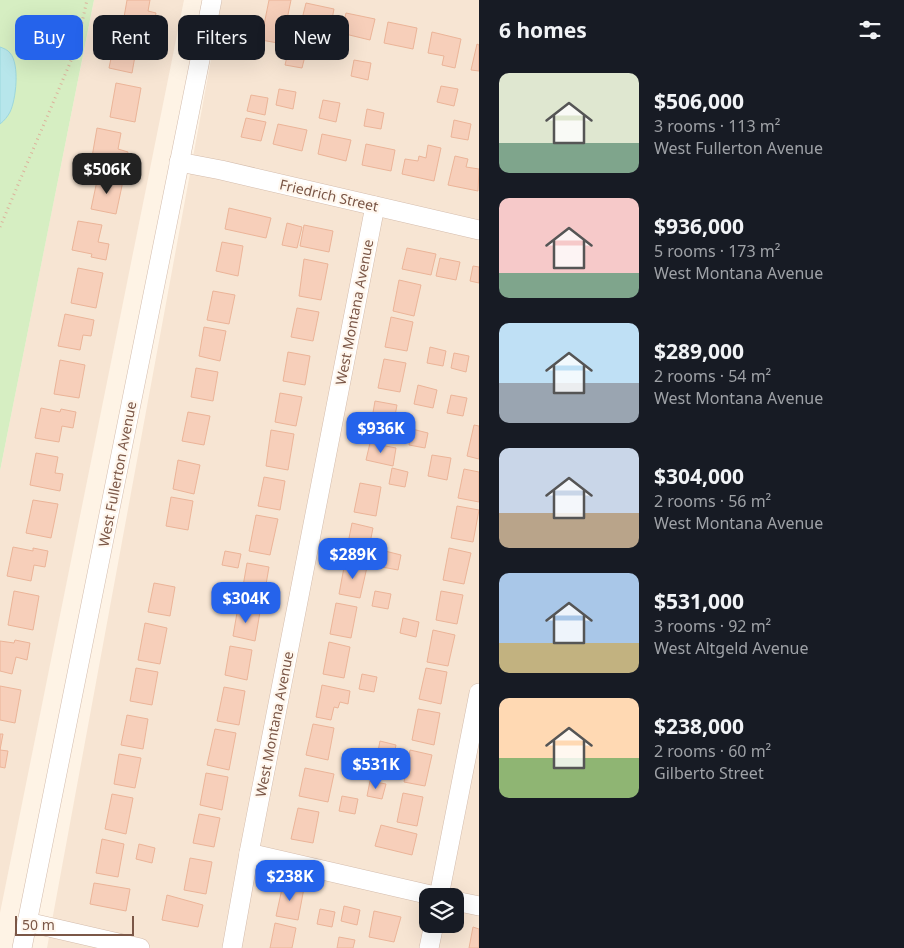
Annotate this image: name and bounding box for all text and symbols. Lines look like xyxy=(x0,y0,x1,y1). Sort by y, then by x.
chip: Buy xyxy=(15,15,83,60)
chip: Rent xyxy=(93,15,168,60)
chip: Filters xyxy=(178,15,265,60)
chip: New xyxy=(275,15,349,60)
text: 6 homes xyxy=(499,16,587,44)
icon: filters xyxy=(856,16,884,44)
text: $506,000 xyxy=(654,87,744,115)
icon: home xyxy=(539,93,599,153)
text: 3 rooms · 113 m² xyxy=(654,115,780,137)
text: West Fullerton Avenue xyxy=(654,137,823,159)
pin: $506K xyxy=(72,152,142,195)
text: $506K xyxy=(83,158,131,180)
street label: Friedrich Street xyxy=(278,174,380,216)
text: $936,000 xyxy=(654,212,744,240)
icon: home xyxy=(539,218,599,278)
street label: West Montana Avenue xyxy=(331,237,377,386)
text: 5 rooms · 173 m² xyxy=(654,240,780,262)
text: West Montana Avenue xyxy=(654,262,823,284)
text: $289,000 xyxy=(654,337,744,365)
icon: home xyxy=(539,343,599,403)
text: 2 rooms · 54 m² xyxy=(654,365,771,387)
text: West Montana Avenue xyxy=(654,387,823,409)
street label: West Fullerton Avenue xyxy=(94,400,140,548)
pin: $936K xyxy=(346,412,416,454)
text: $936K xyxy=(357,417,405,439)
text: $304,000 xyxy=(654,462,744,490)
icon: home xyxy=(539,468,599,528)
text: 2 rooms · 56 m² xyxy=(654,490,771,512)
text: West Montana Avenue xyxy=(654,512,823,534)
pin: $289K xyxy=(318,538,388,580)
text: $289K xyxy=(329,543,377,565)
pin: $304K xyxy=(211,582,281,624)
text: $304K xyxy=(222,587,270,609)
text: $531,000 xyxy=(654,587,744,615)
icon: home xyxy=(539,593,599,653)
text: 3 rooms · 92 m² xyxy=(654,615,771,637)
text: West Altgeld Avenue xyxy=(654,637,808,659)
street label: West Montana Avenue xyxy=(251,649,297,798)
text: $238,000 xyxy=(654,712,744,740)
icon: home xyxy=(539,718,599,778)
text: 2 rooms · 60 m² xyxy=(654,740,771,762)
pin: $531K xyxy=(341,748,411,790)
text: $531K xyxy=(352,753,400,775)
text: Gilberto Street xyxy=(654,762,764,784)
pin: $238K xyxy=(255,860,325,902)
text: $238K xyxy=(266,865,314,887)
map controls xyxy=(419,888,464,933)
button: layers xyxy=(419,888,464,933)
scale bar xyxy=(15,913,134,936)
text: 50 m xyxy=(22,915,55,934)

